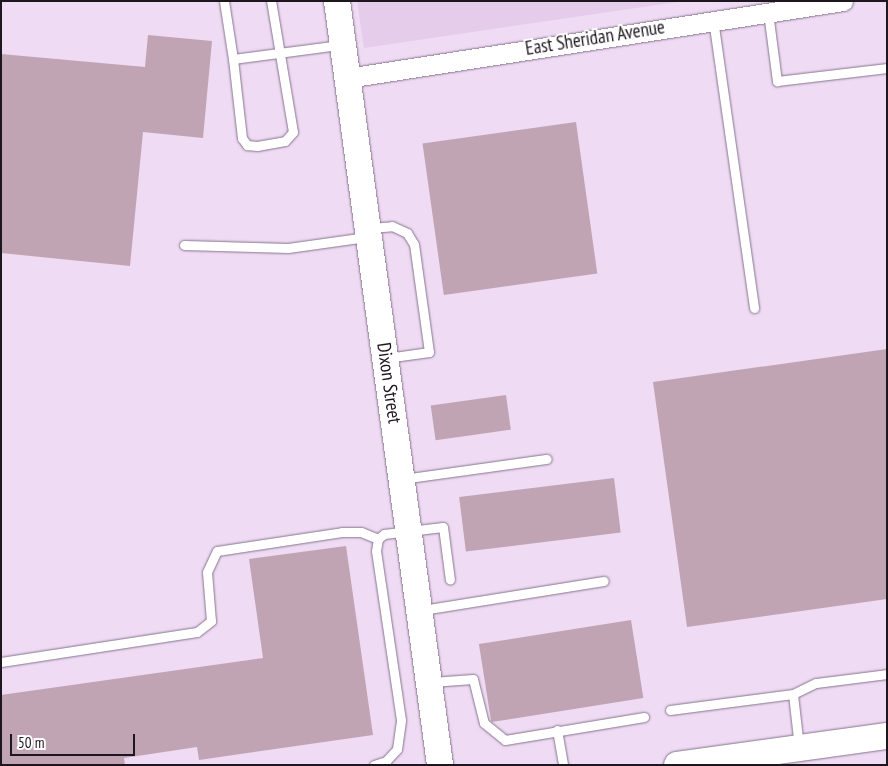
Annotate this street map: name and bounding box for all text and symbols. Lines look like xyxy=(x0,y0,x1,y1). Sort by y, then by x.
street label: East Sheridan Avenue xyxy=(523,16,667,60)
street label: Dixon Street xyxy=(372,341,406,425)
scale bar xyxy=(12,724,138,756)
text: 50 m xyxy=(18,733,44,752)

